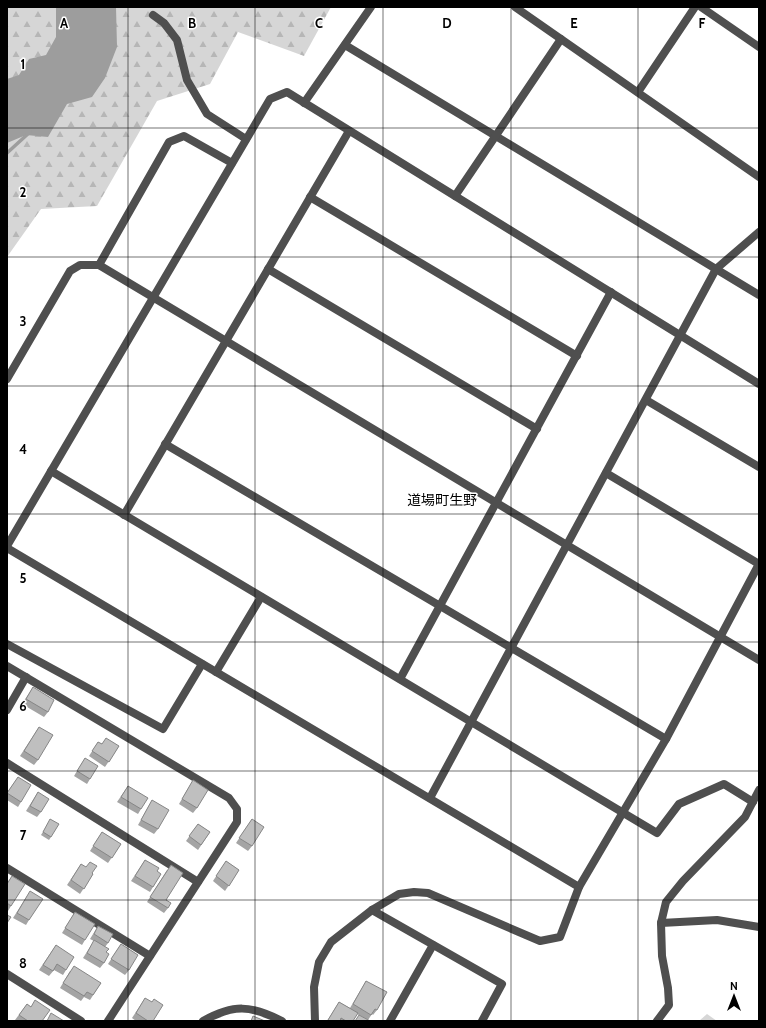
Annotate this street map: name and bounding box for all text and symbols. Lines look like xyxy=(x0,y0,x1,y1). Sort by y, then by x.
text: A xyxy=(60,15,69,31)
text: B xyxy=(188,15,196,31)
text: C xyxy=(315,15,323,31)
text: D xyxy=(442,15,452,31)
text: E xyxy=(570,15,578,31)
text: F xyxy=(699,15,706,31)
text: 1 xyxy=(21,56,25,72)
text: 2 xyxy=(20,184,27,200)
text: 3 xyxy=(19,313,27,329)
text: 4 xyxy=(19,441,27,457)
district label: 道場町生野 xyxy=(407,491,477,509)
text: 5 xyxy=(20,570,27,586)
text: 6 xyxy=(19,698,27,714)
text: 7 xyxy=(20,827,27,843)
text: 8 xyxy=(19,955,27,971)
north arrow xyxy=(714,976,754,1016)
text: N xyxy=(730,979,738,993)

